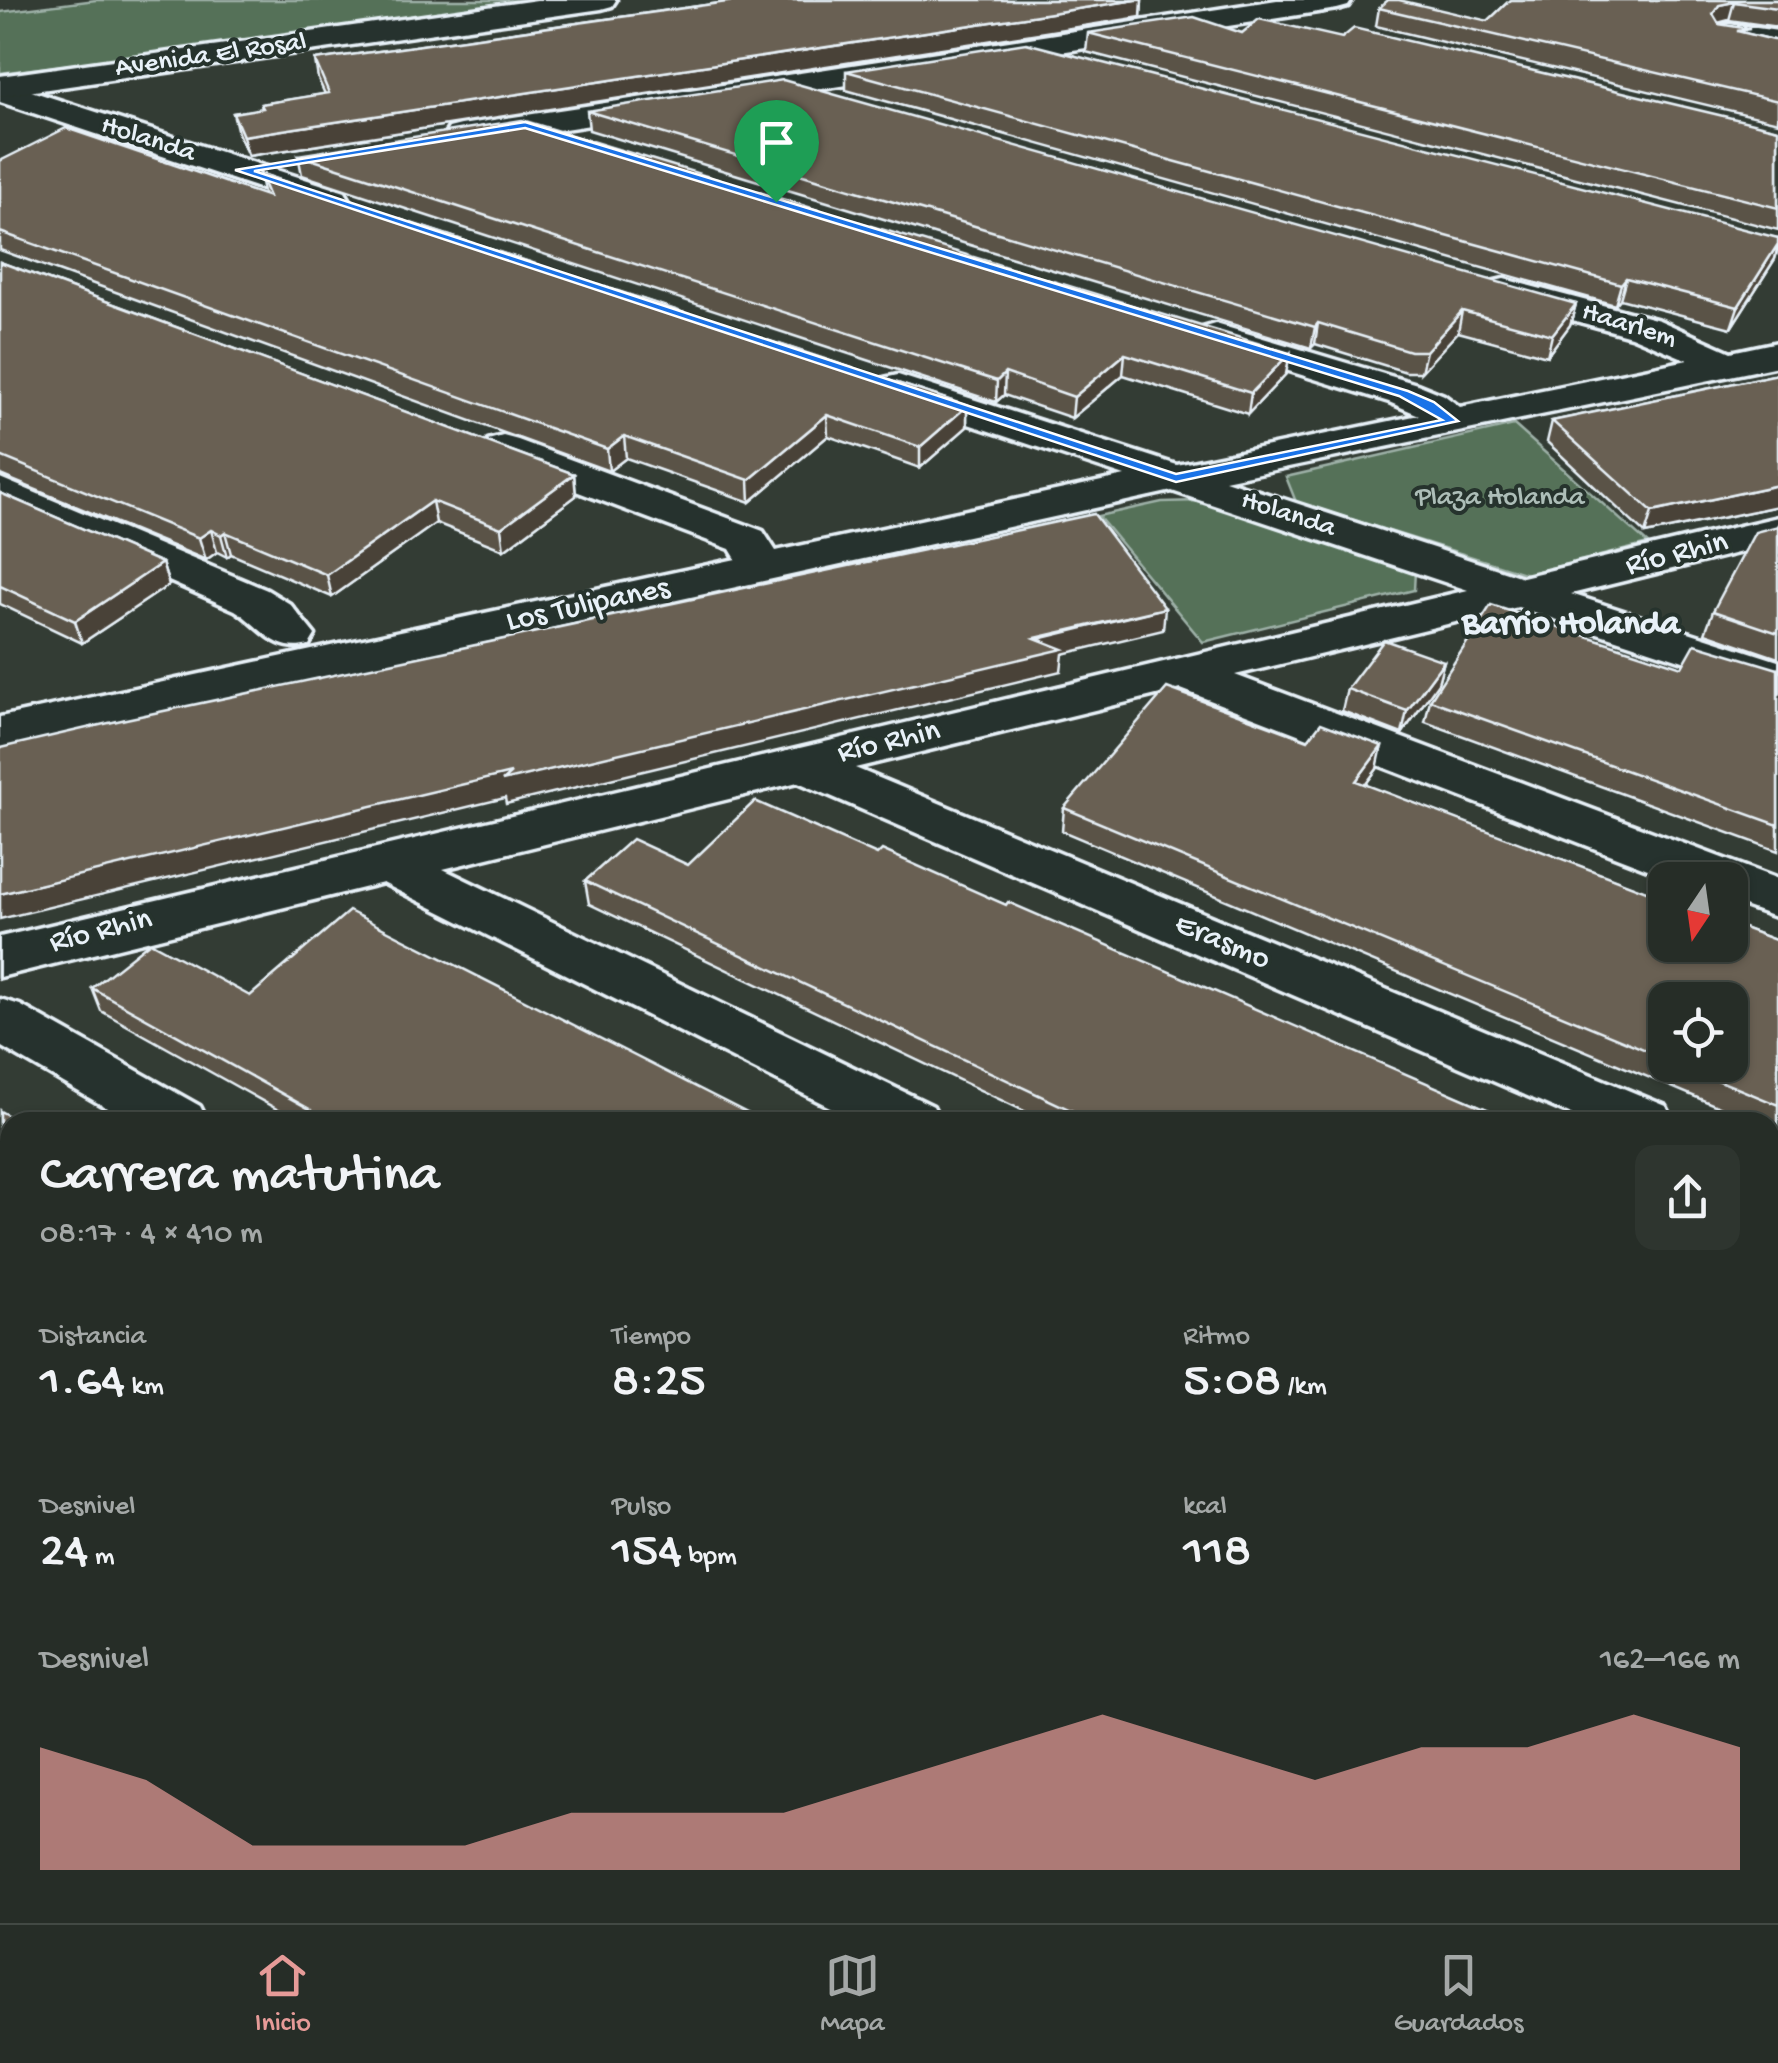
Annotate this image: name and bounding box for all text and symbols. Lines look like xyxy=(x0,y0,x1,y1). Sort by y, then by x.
street label: Avenida El Rosal xyxy=(113,26,309,86)
pin xyxy=(734,100,819,203)
street label: Holanda xyxy=(97,109,201,171)
icon: arrive xyxy=(749,115,804,170)
street label: Haarlem xyxy=(1578,296,1681,356)
park label: Plaza Holanda xyxy=(1414,482,1586,515)
street label: Holanda xyxy=(1237,484,1341,546)
street label: Río Rhin xyxy=(1622,524,1732,586)
street label: Los Tulipanes xyxy=(503,570,674,642)
district label: Barrio Holanda xyxy=(1461,605,1682,646)
street label: Río Rhin xyxy=(834,713,944,773)
north arrow xyxy=(1648,862,1748,962)
map controls xyxy=(1648,862,1748,1082)
street label: Río Rhin xyxy=(46,901,156,963)
street label: Erasmo xyxy=(1168,906,1276,980)
button: locate xyxy=(1648,982,1748,1082)
button: share xyxy=(1635,1145,1740,1250)
text: Carrera matutina xyxy=(40,1146,440,1210)
text: 08:17 · 4 × 410 m xyxy=(40,1216,263,1254)
text: Distancia xyxy=(40,1321,146,1354)
text: Tiempo xyxy=(612,1321,691,1354)
text: Ritmo xyxy=(1183,1321,1250,1354)
text: 1.64 xyxy=(40,1354,125,1413)
text: 8:25 xyxy=(612,1354,706,1413)
text: 5:08 xyxy=(1183,1354,1281,1413)
text: km xyxy=(125,1371,164,1404)
text: /km xyxy=(1281,1371,1327,1404)
text: Desnivel xyxy=(40,1491,135,1524)
text: Pulso xyxy=(612,1491,671,1524)
text: kcal xyxy=(1183,1491,1227,1524)
text: 24 xyxy=(40,1524,88,1583)
text: 154 xyxy=(612,1524,682,1583)
text: 118 xyxy=(1183,1524,1251,1583)
text: m xyxy=(88,1541,115,1574)
text: bpm xyxy=(682,1541,737,1574)
text: Desnivel xyxy=(40,1642,149,1680)
text: 162–166 m xyxy=(1600,1642,1740,1680)
tab: Inicio xyxy=(255,1948,311,2041)
tab: Mapa xyxy=(820,1948,885,2041)
tab: Guardados xyxy=(1394,1948,1523,2041)

